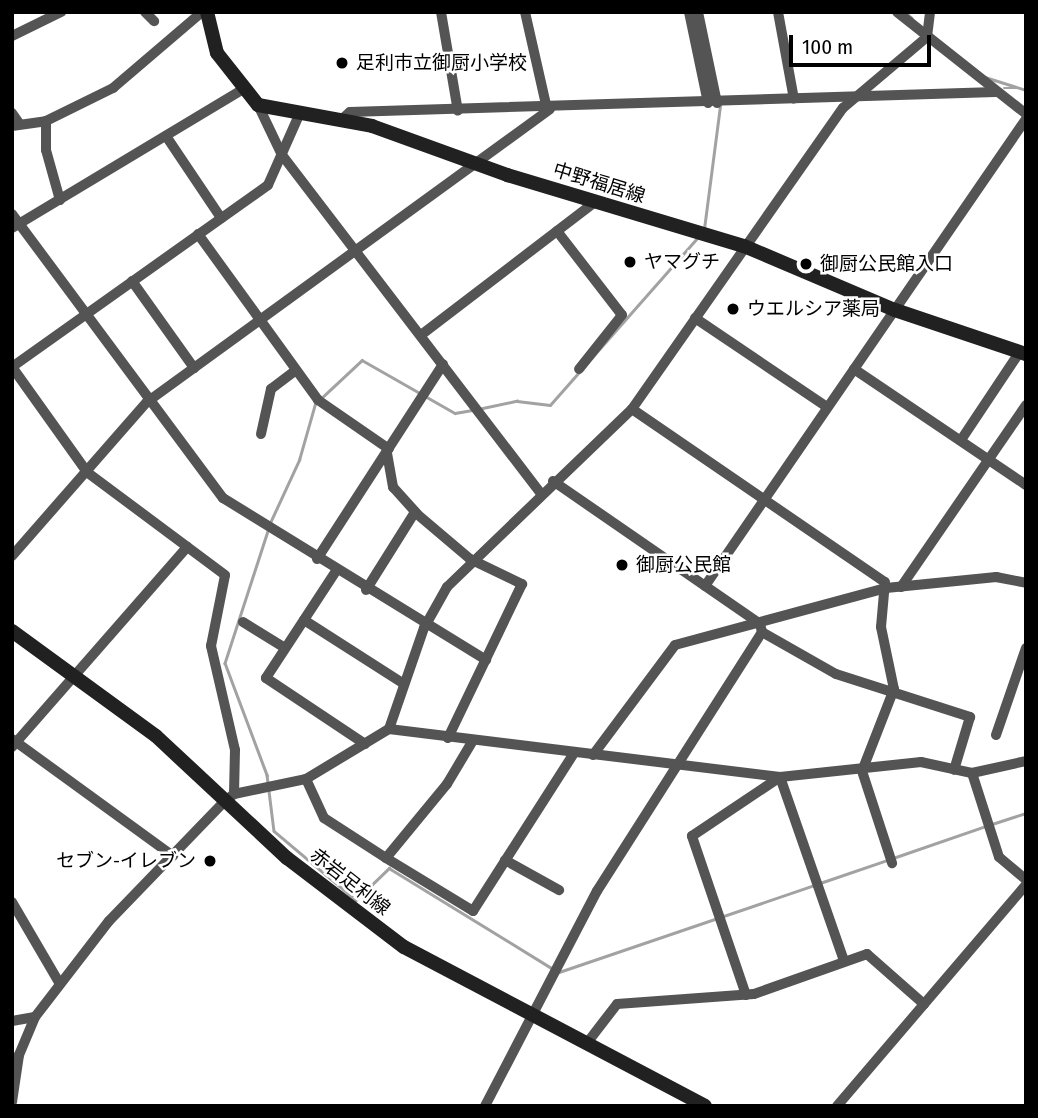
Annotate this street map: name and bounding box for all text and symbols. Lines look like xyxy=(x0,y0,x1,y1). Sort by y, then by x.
scale bar xyxy=(793,21,935,65)
text: 100 m xyxy=(802,34,853,60)
place label: 足利市立御厨小学校 xyxy=(356,52,527,74)
marker: 足利市立御厨小学校 xyxy=(334,55,350,71)
street label: 中野福居線 xyxy=(550,158,648,208)
place label: ヤマグチ xyxy=(644,251,720,273)
place label: 御厨公民館入口 xyxy=(820,253,953,275)
marker: ヤマグチ xyxy=(622,254,638,270)
marker: 御厨公民館入口 xyxy=(798,256,814,272)
place label: ウエルシア薬局 xyxy=(747,298,880,320)
marker: ウエルシア薬局 xyxy=(725,301,741,317)
place label: 御厨公民館 xyxy=(636,554,731,576)
marker: 御厨公民館 xyxy=(614,557,630,573)
street label: 赤岩足利線 xyxy=(306,844,394,920)
place label: セブン-イレブン xyxy=(56,850,196,872)
marker: セブン-イレブン xyxy=(202,853,218,869)

